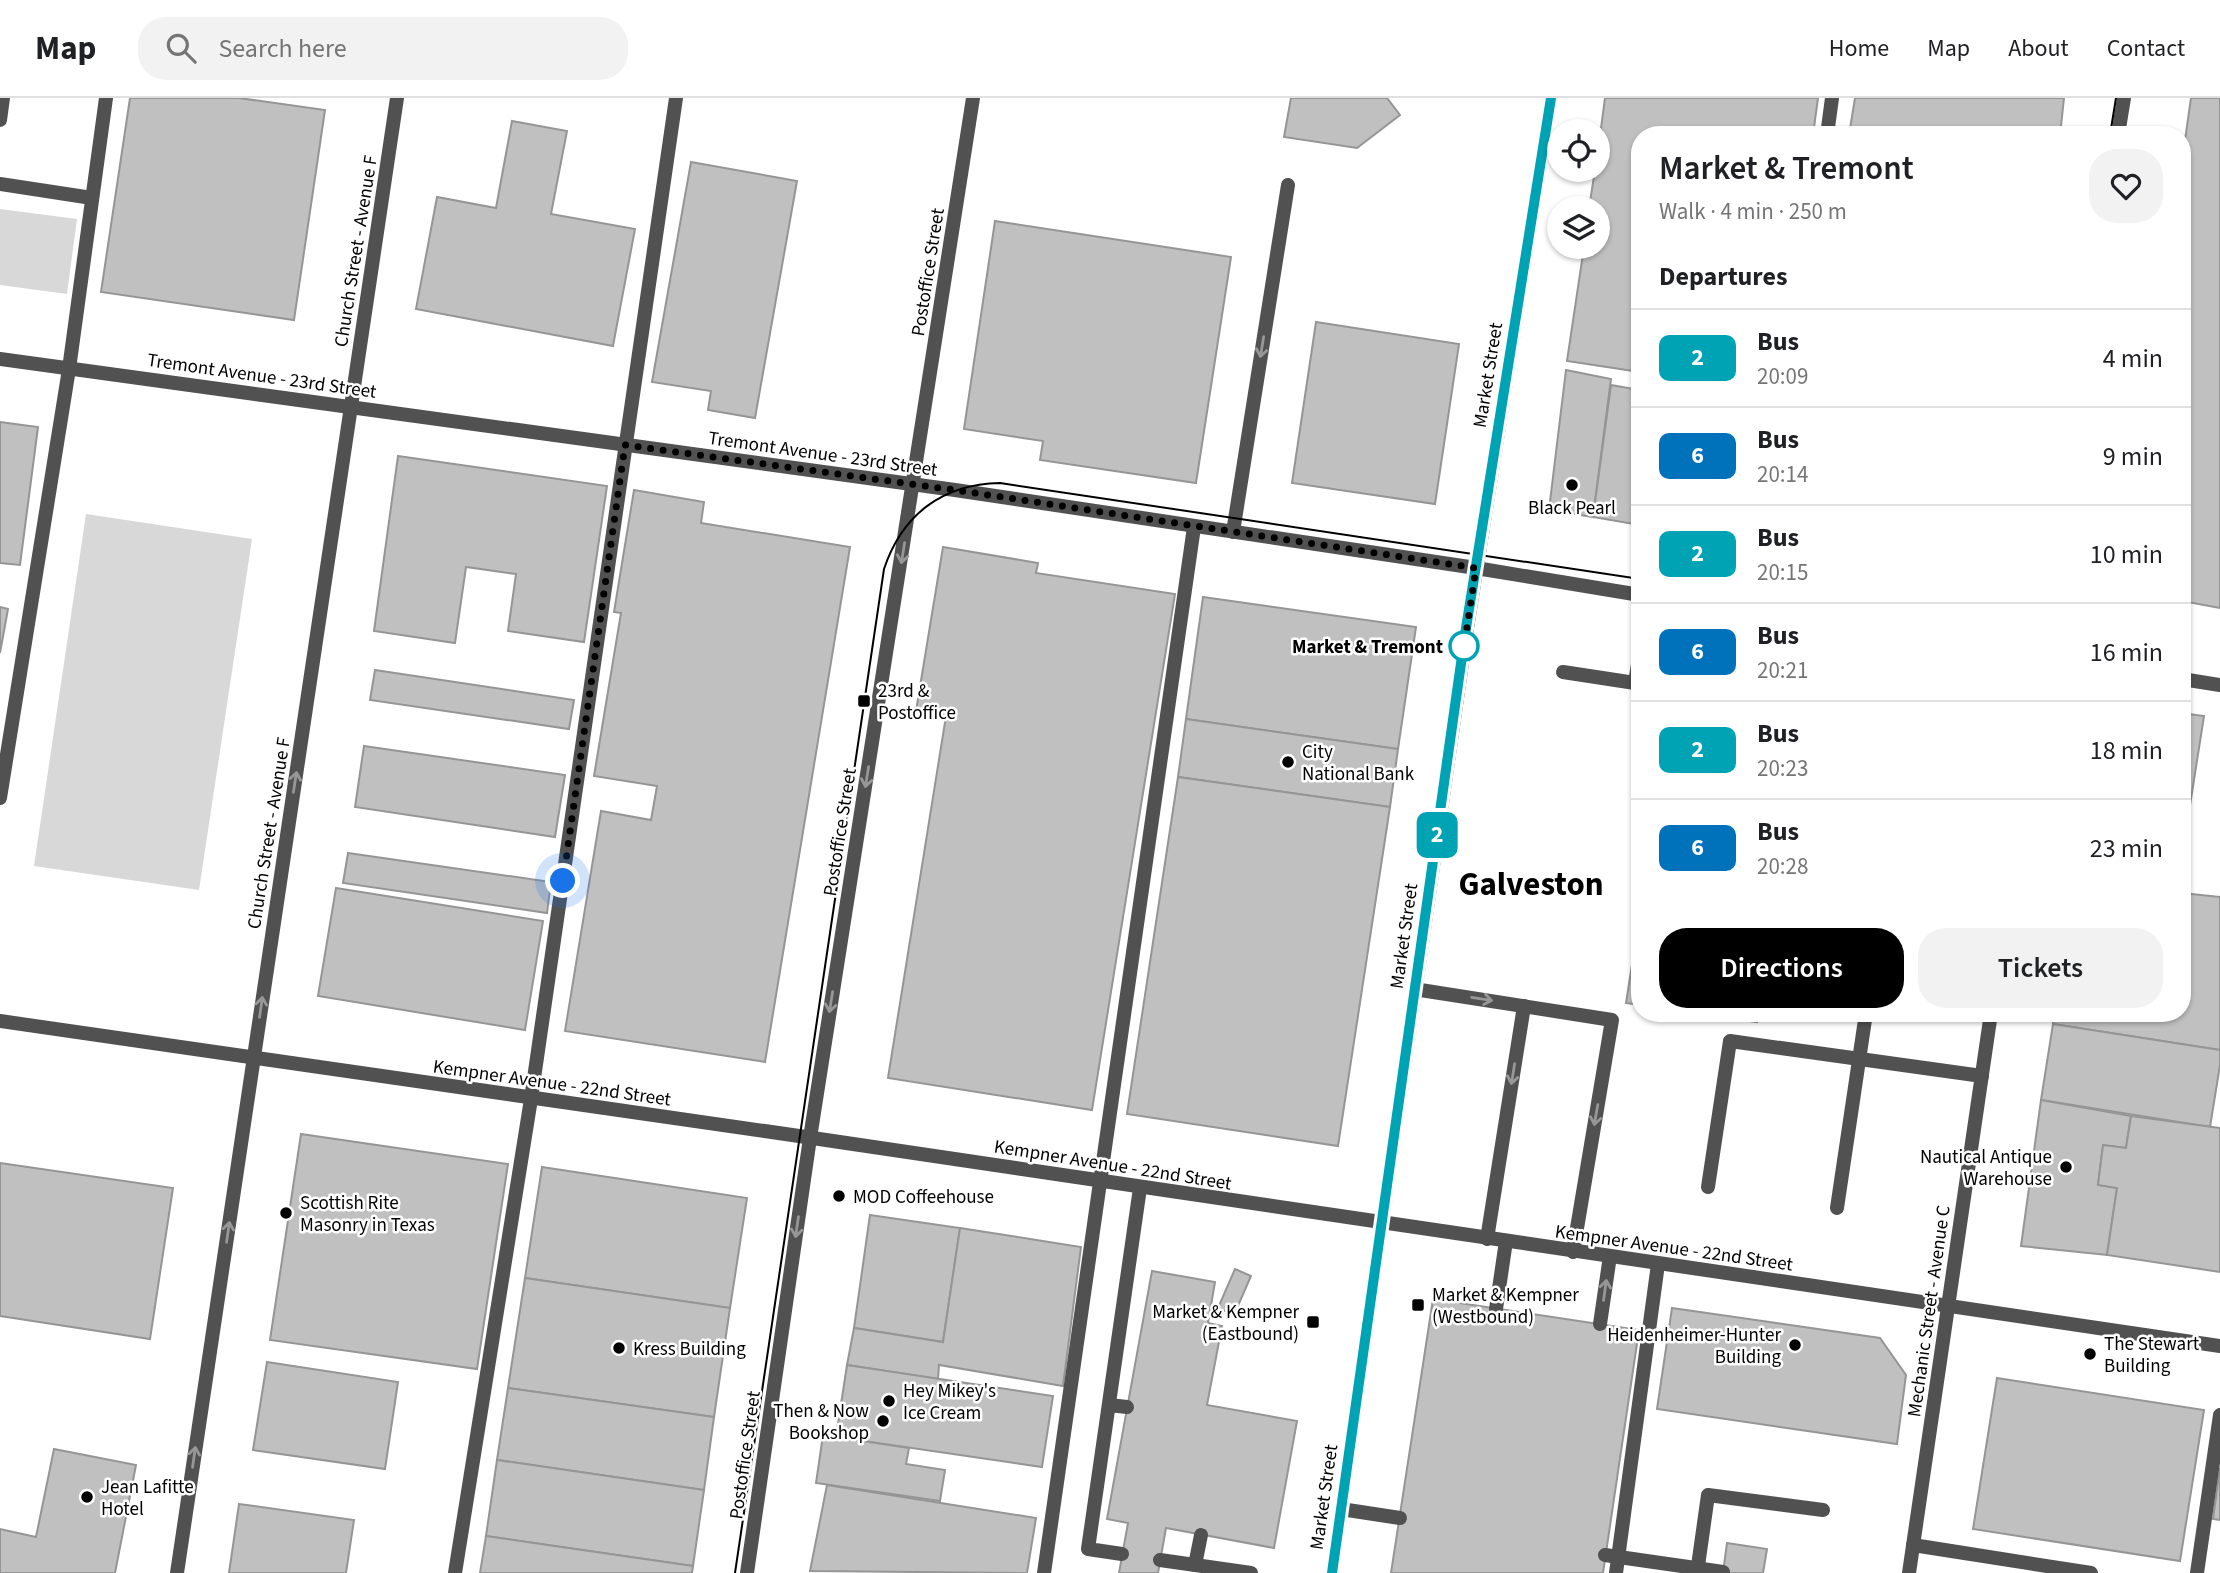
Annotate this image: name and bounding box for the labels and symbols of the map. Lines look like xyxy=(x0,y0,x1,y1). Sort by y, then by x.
street label: Church Street - Avenue F xyxy=(328,154,385,349)
street label: Postoffice Street xyxy=(905,206,952,338)
street label: Market Street xyxy=(1467,320,1510,430)
one-way arrow xyxy=(1255,335,1268,358)
street label: Tremont Avenue - 23rd Street xyxy=(145,347,379,406)
street label: Tremont Avenue - 23rd Street xyxy=(706,425,940,484)
marker: Black Pearl xyxy=(1564,477,1580,493)
place label: Black Pearl xyxy=(1528,495,1616,522)
one-way arrow xyxy=(896,541,909,563)
marker: Market & Tremont xyxy=(1449,631,1479,661)
place label: Market & Tremont xyxy=(1292,634,1443,661)
place label: 23rd & Postoffice xyxy=(878,678,956,727)
marker: 23rd & Postoffice xyxy=(856,693,872,709)
street label: Church Street - Avenue F xyxy=(241,736,298,931)
place label: City National Bank xyxy=(1302,739,1415,788)
marker: City National Bank xyxy=(1280,754,1296,770)
one-way arrow xyxy=(860,765,873,788)
street label: Postoffice Street xyxy=(817,766,864,898)
one-way arrow xyxy=(289,771,302,794)
line badge: 2 xyxy=(1414,812,1460,858)
district label: Galveston xyxy=(1458,861,1604,908)
your location xyxy=(545,863,580,898)
street label: Market Street xyxy=(1384,881,1425,991)
one-way arrow xyxy=(824,990,837,1013)
one-way arrow xyxy=(1470,993,1493,1006)
one-way arrow xyxy=(255,996,268,1019)
street label: Kempner Avenue - 22nd Street xyxy=(431,1053,673,1114)
one-way arrow xyxy=(1506,1062,1519,1084)
one-way arrow xyxy=(1589,1103,1602,1126)
street label: Kempner Avenue - 22nd Street xyxy=(992,1133,1234,1198)
place label: Nautical Antique Warehouse xyxy=(1920,1144,2052,1193)
marker: Nautical Antique Warehouse xyxy=(2058,1159,2074,1175)
place label: MOD Coffeehouse xyxy=(853,1184,994,1211)
marker: MOD Coffeehouse xyxy=(831,1188,847,1204)
place label: Scottish Rite Masonry in Texas xyxy=(300,1190,435,1239)
street label: Mechanic Street - Avenue C xyxy=(1901,1203,1958,1419)
marker: Scottish Rite Masonry in Texas xyxy=(278,1205,294,1221)
one-way arrow xyxy=(790,1215,803,1238)
street label: Kempner Avenue - 22nd Street xyxy=(1553,1218,1795,1279)
one-way arrow xyxy=(221,1221,234,1244)
one-way arrow xyxy=(1599,1279,1612,1302)
place label: Market & Kempner (Westbound) xyxy=(1432,1282,1579,1331)
marker: Market & Kempner (Westbound) xyxy=(1410,1297,1426,1313)
place label: Market & Kempner (Eastbound) xyxy=(1152,1299,1299,1348)
marker: Market & Kempner (Eastbound) xyxy=(1305,1314,1321,1330)
place label: Heidenheimer-Hunter Building xyxy=(1607,1322,1781,1371)
place label: The Stewart Building xyxy=(2104,1331,2200,1380)
place label: Kress Building xyxy=(633,1336,746,1363)
marker: Heidenheimer-Hunter Building xyxy=(1787,1337,1803,1353)
marker: Kress Building xyxy=(611,1340,627,1356)
marker: The Stewart Building xyxy=(2082,1346,2098,1362)
place label: Hey Mikey's Ice Cream xyxy=(903,1378,996,1427)
street label: Postoffice Street xyxy=(723,1389,768,1521)
marker: Hey Mikey's Ice Cream xyxy=(881,1393,897,1409)
place label: Then & Now Bookshop xyxy=(773,1398,869,1447)
marker: Then & Now Bookshop xyxy=(875,1413,891,1429)
street label: Market Street xyxy=(1304,1442,1345,1552)
one-way arrow xyxy=(188,1446,201,1469)
place label: Jean Lafitte Hotel xyxy=(101,1474,194,1523)
marker: Jean Lafitte Hotel xyxy=(79,1489,95,1505)

